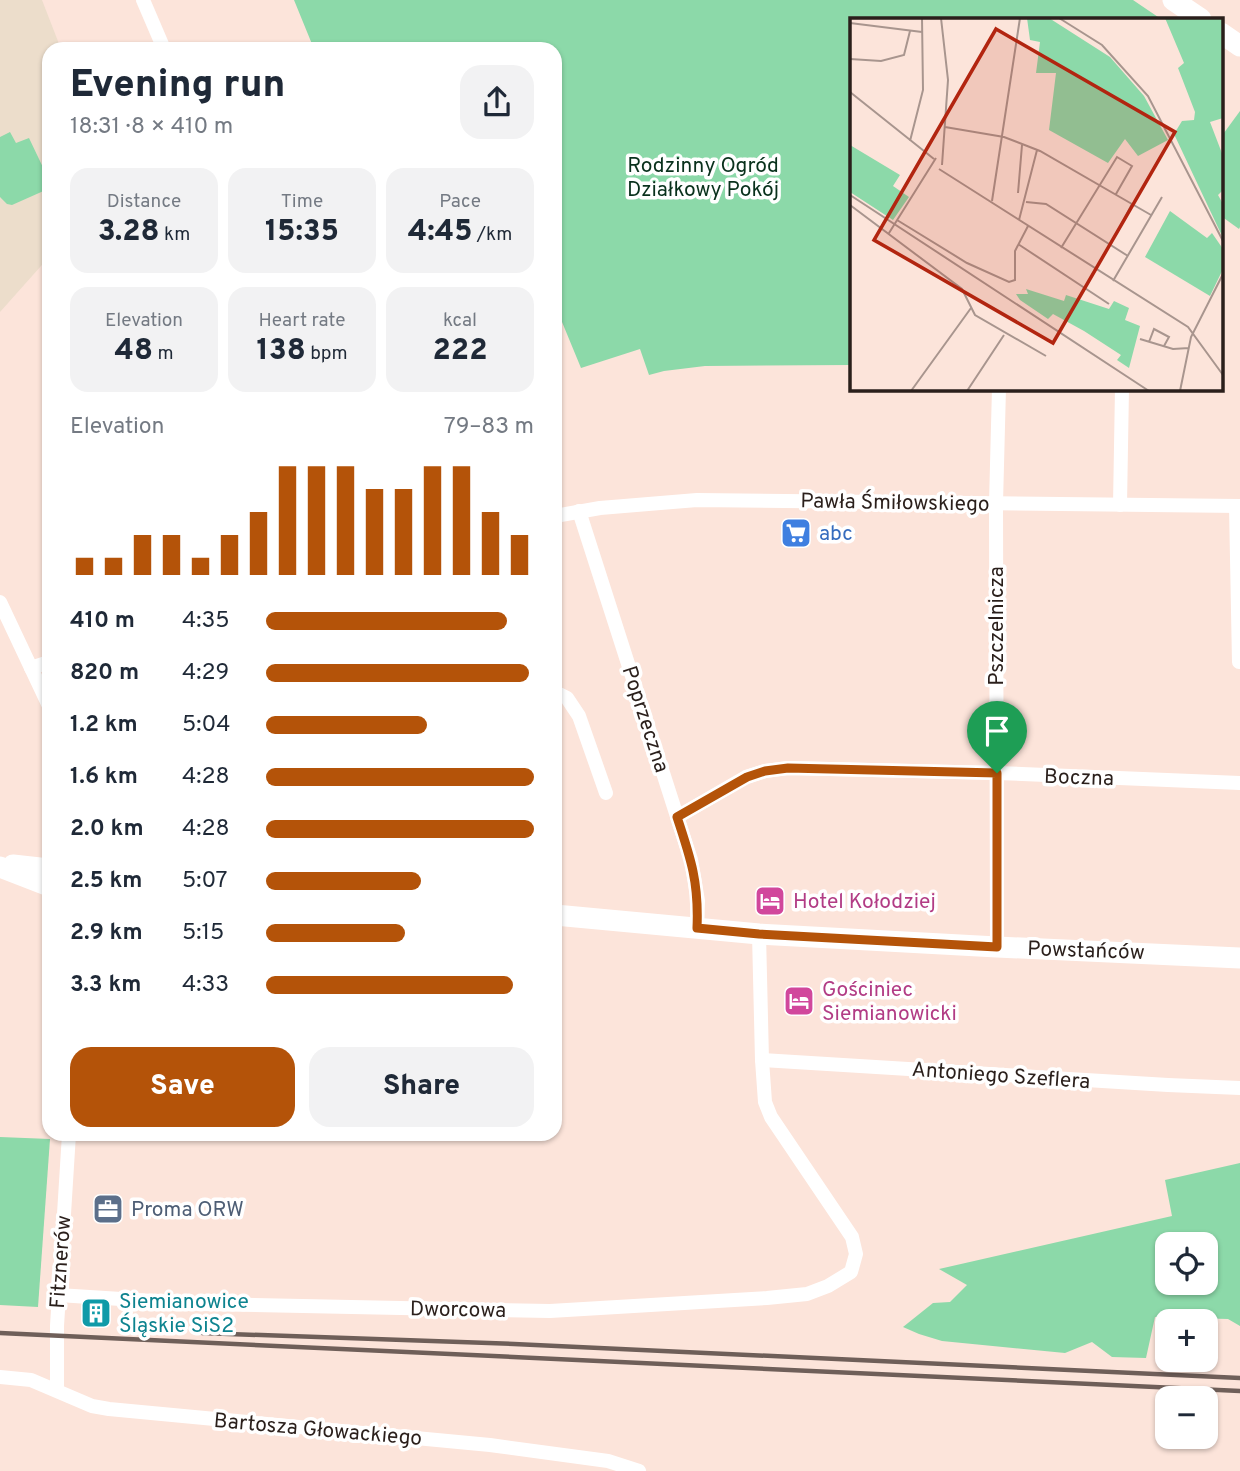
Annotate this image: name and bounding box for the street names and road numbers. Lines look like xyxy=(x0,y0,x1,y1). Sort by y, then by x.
street label: Pawła Śmiłowskiego xyxy=(800,487,990,519)
street label: Pszczelnicza xyxy=(984,566,1011,686)
street label: Poprzeczna xyxy=(615,663,674,776)
street label: Boczna xyxy=(1044,764,1114,793)
street label: Powstańców xyxy=(1027,936,1145,967)
street label: Antoniego Szeflera xyxy=(911,1057,1091,1096)
street label: Fitznerów xyxy=(45,1215,78,1310)
street label: Dworcowa xyxy=(410,1296,506,1325)
street label: Bartosza Głowackiego xyxy=(213,1408,423,1453)

